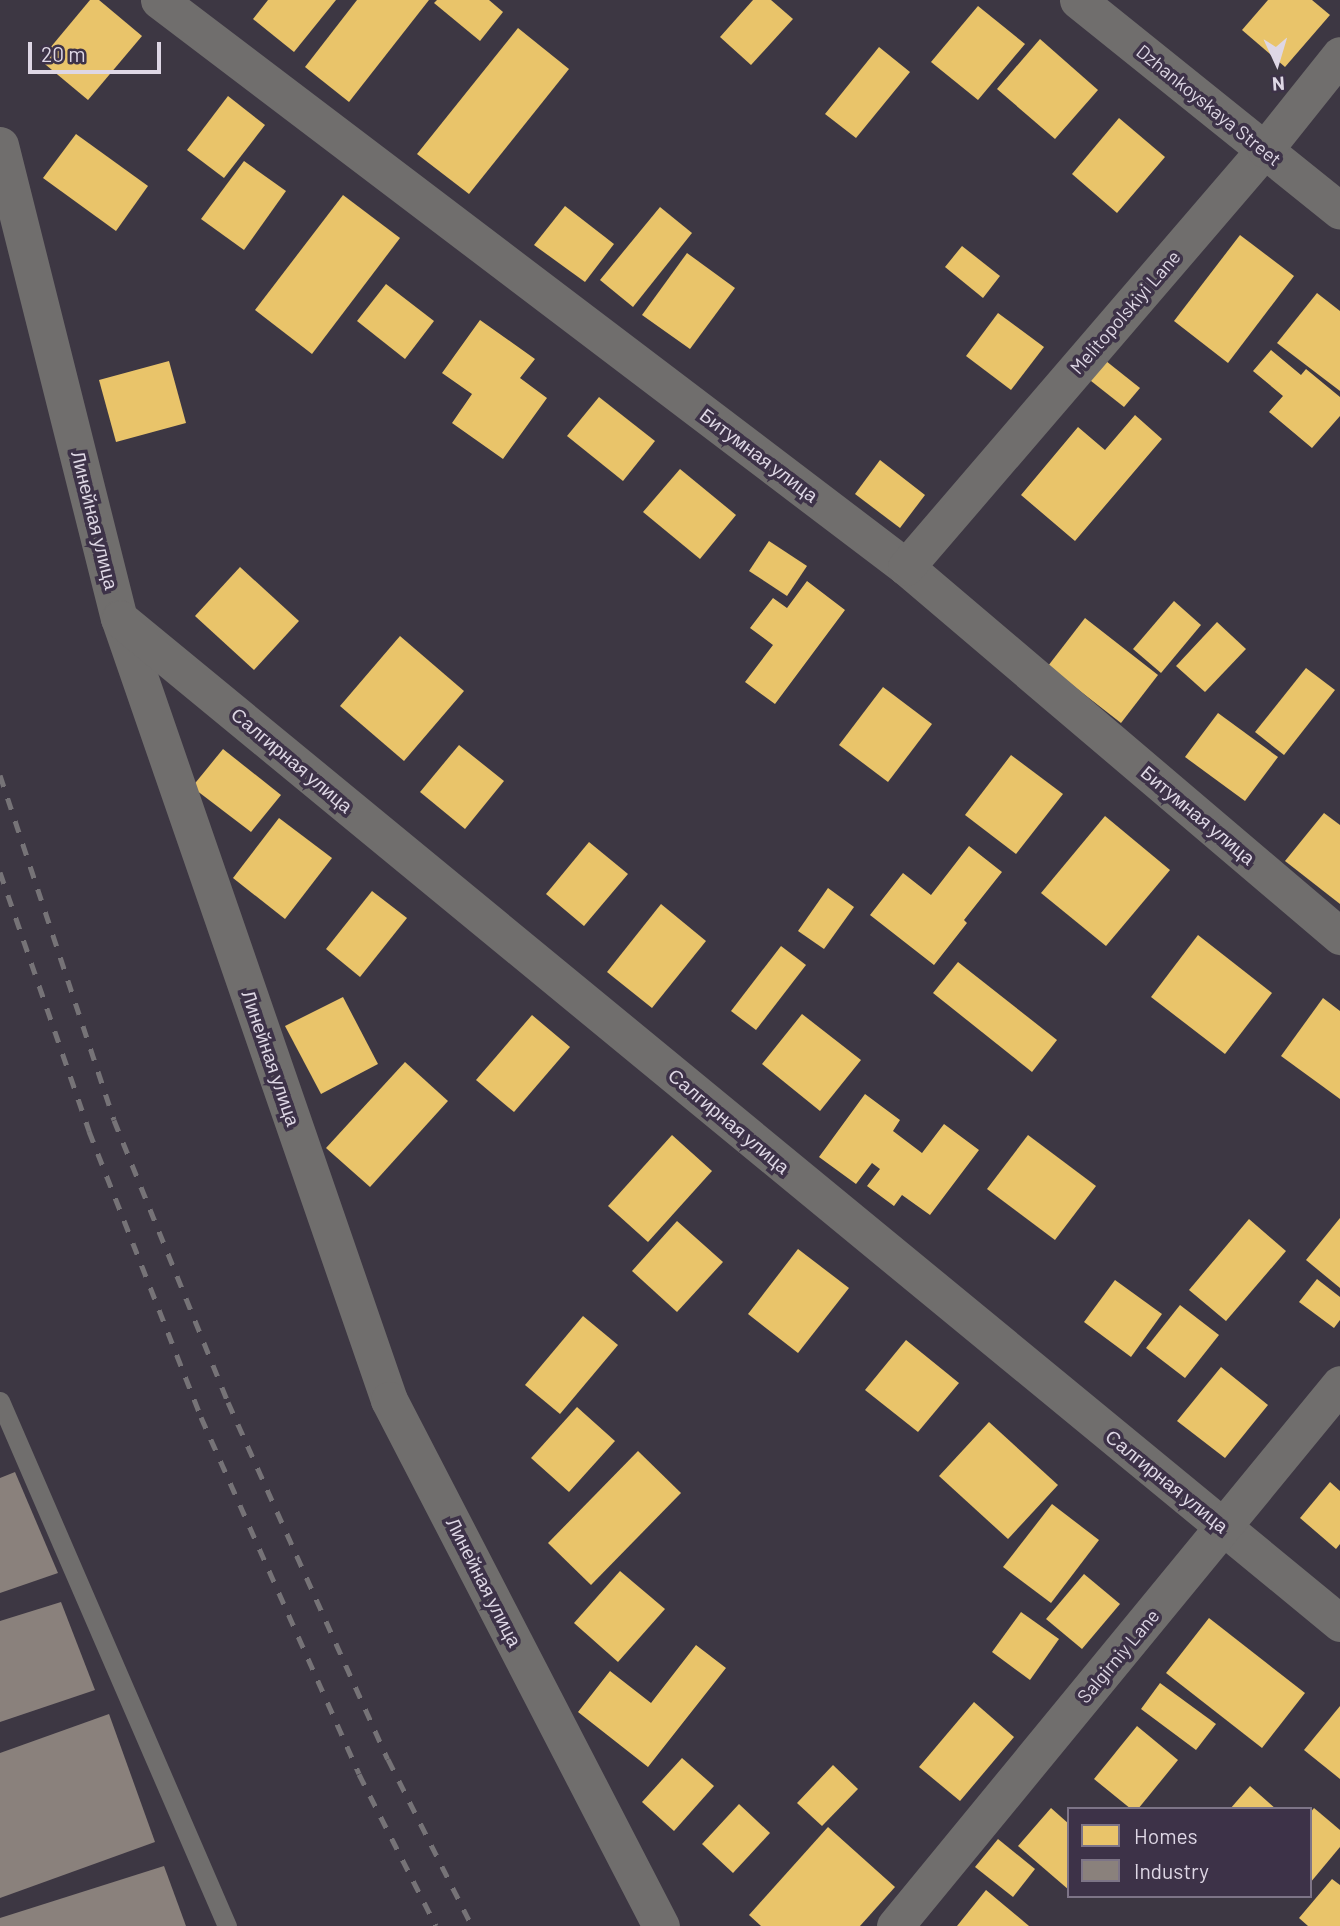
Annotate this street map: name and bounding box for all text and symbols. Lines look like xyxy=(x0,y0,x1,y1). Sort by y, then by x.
scale bar xyxy=(32,28,164,72)
north arrow xyxy=(1242,28,1312,98)
street label: Dzhankoyskaya Street xyxy=(1132,40,1286,170)
text: 20 m xyxy=(41,41,86,66)
text: N xyxy=(1271,73,1286,96)
street label: Melitopolskiyi Lane xyxy=(1065,245,1185,379)
street label: Битумная улица xyxy=(696,403,822,507)
street label: Линейная улица xyxy=(67,448,123,592)
street label: Салгирная улица xyxy=(227,703,357,817)
street label: Битумная улица xyxy=(1136,761,1260,869)
street label: Линейная улица xyxy=(237,987,305,1129)
street label: Салгирная улица xyxy=(664,1064,794,1178)
street label: Салгирная улица xyxy=(1101,1425,1233,1537)
street label: Линейная улица xyxy=(442,1514,526,1650)
street label: Salgirniy Lane xyxy=(1072,1604,1164,1708)
legend xyxy=(1067,1807,1312,1898)
text: Homes xyxy=(1134,1823,1198,1848)
text: Industry xyxy=(1134,1858,1209,1883)

